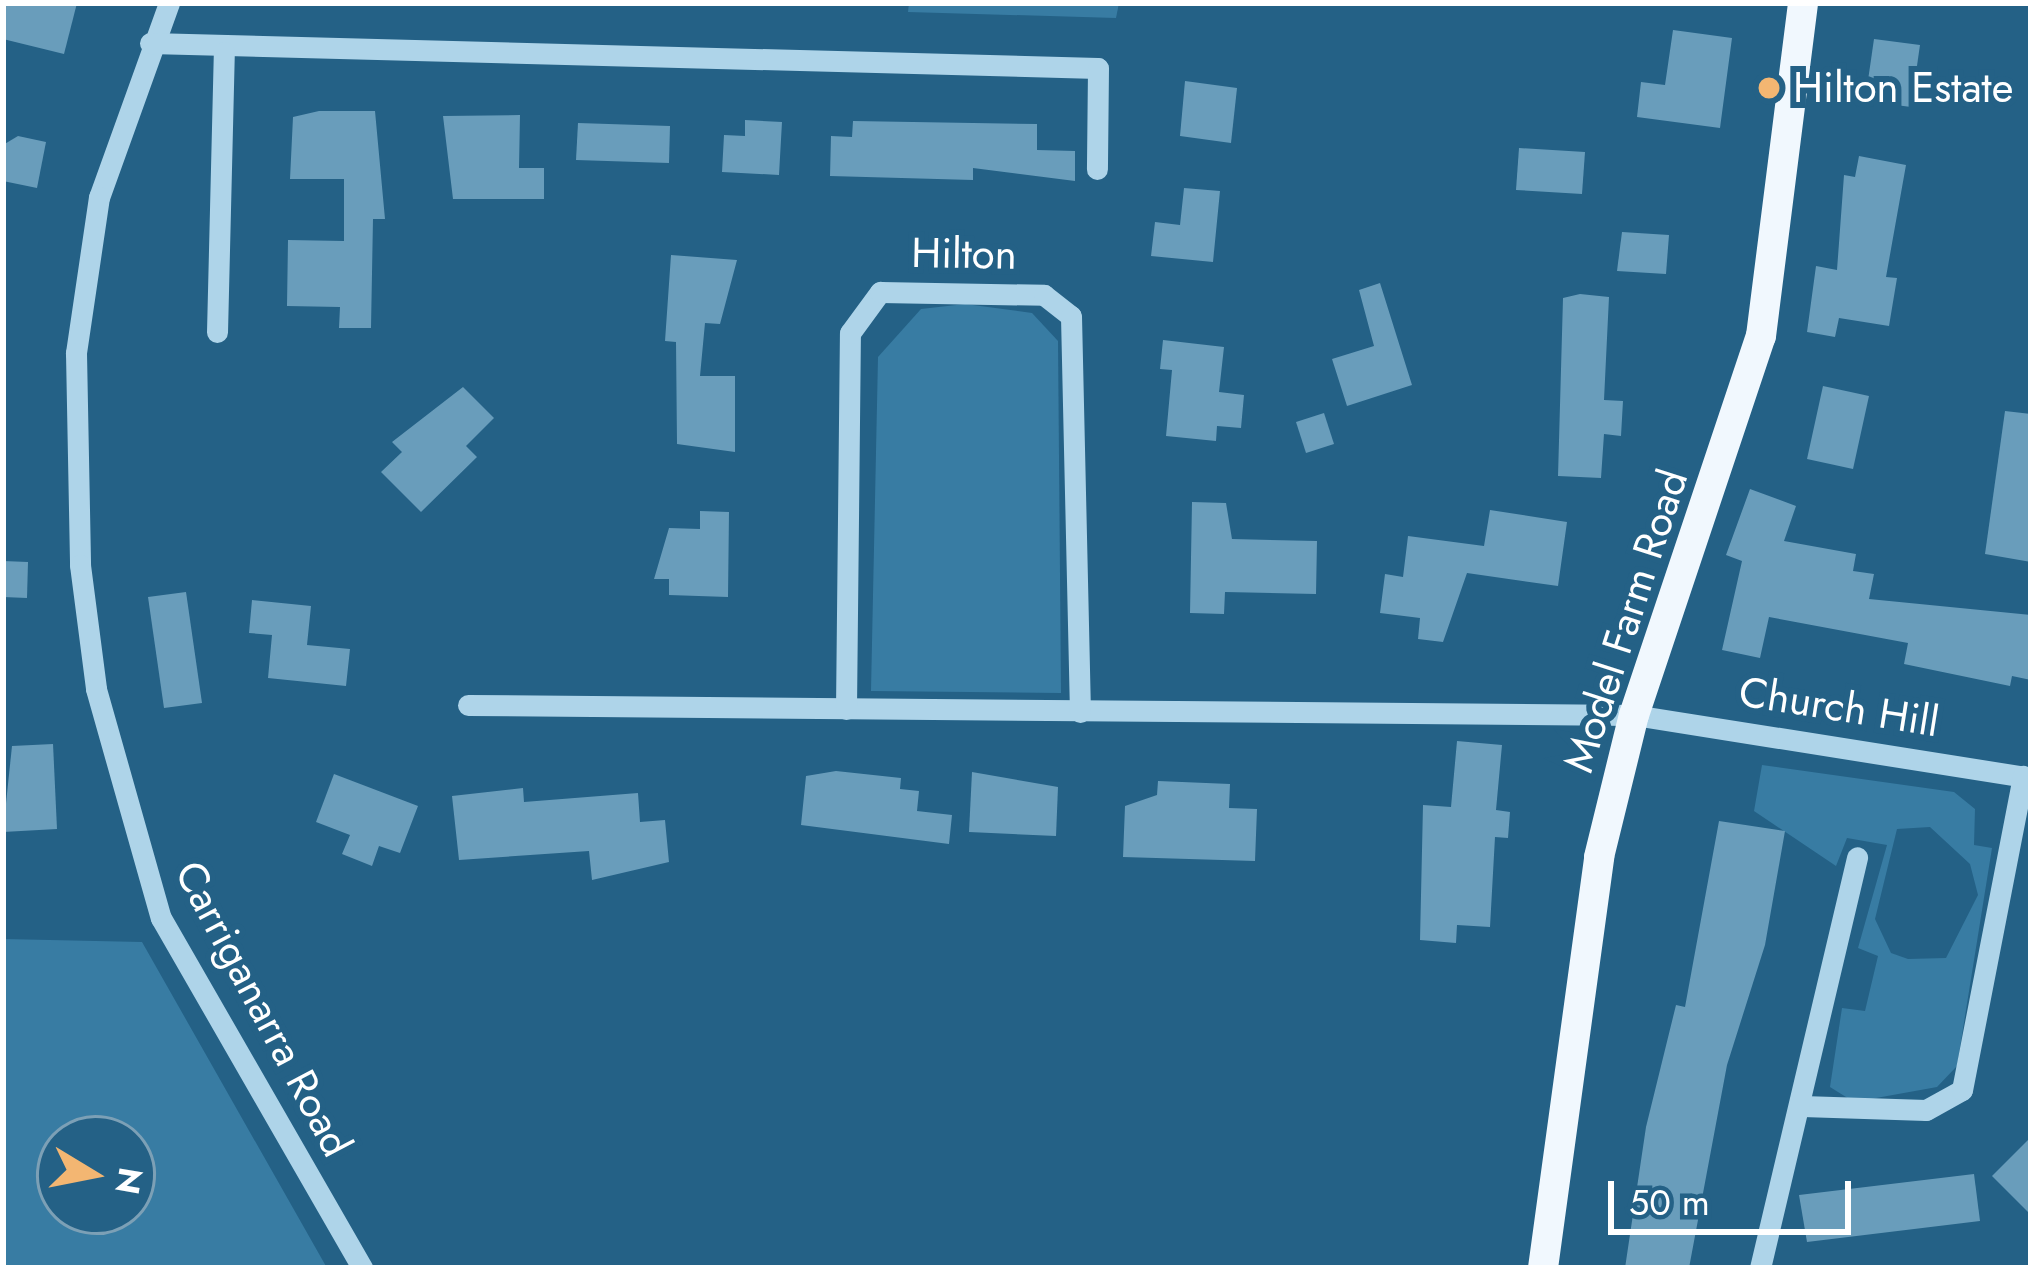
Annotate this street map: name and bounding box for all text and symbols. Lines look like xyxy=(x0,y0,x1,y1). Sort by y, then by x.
place label: Hilton Estate xyxy=(1793,63,2013,113)
marker: Hilton Estate xyxy=(1756,75,1782,101)
street label: Hilton xyxy=(911,228,1017,280)
street label: Model Farm Road xyxy=(1553,463,1699,779)
street label: Church Hill xyxy=(1735,666,1943,748)
street label: Carriganarra Road xyxy=(164,853,362,1165)
north arrow xyxy=(36,1115,156,1235)
scale bar xyxy=(1614,1157,1857,1231)
text: N xyxy=(104,1164,154,1198)
text: 50 m xyxy=(1629,1176,1710,1228)

